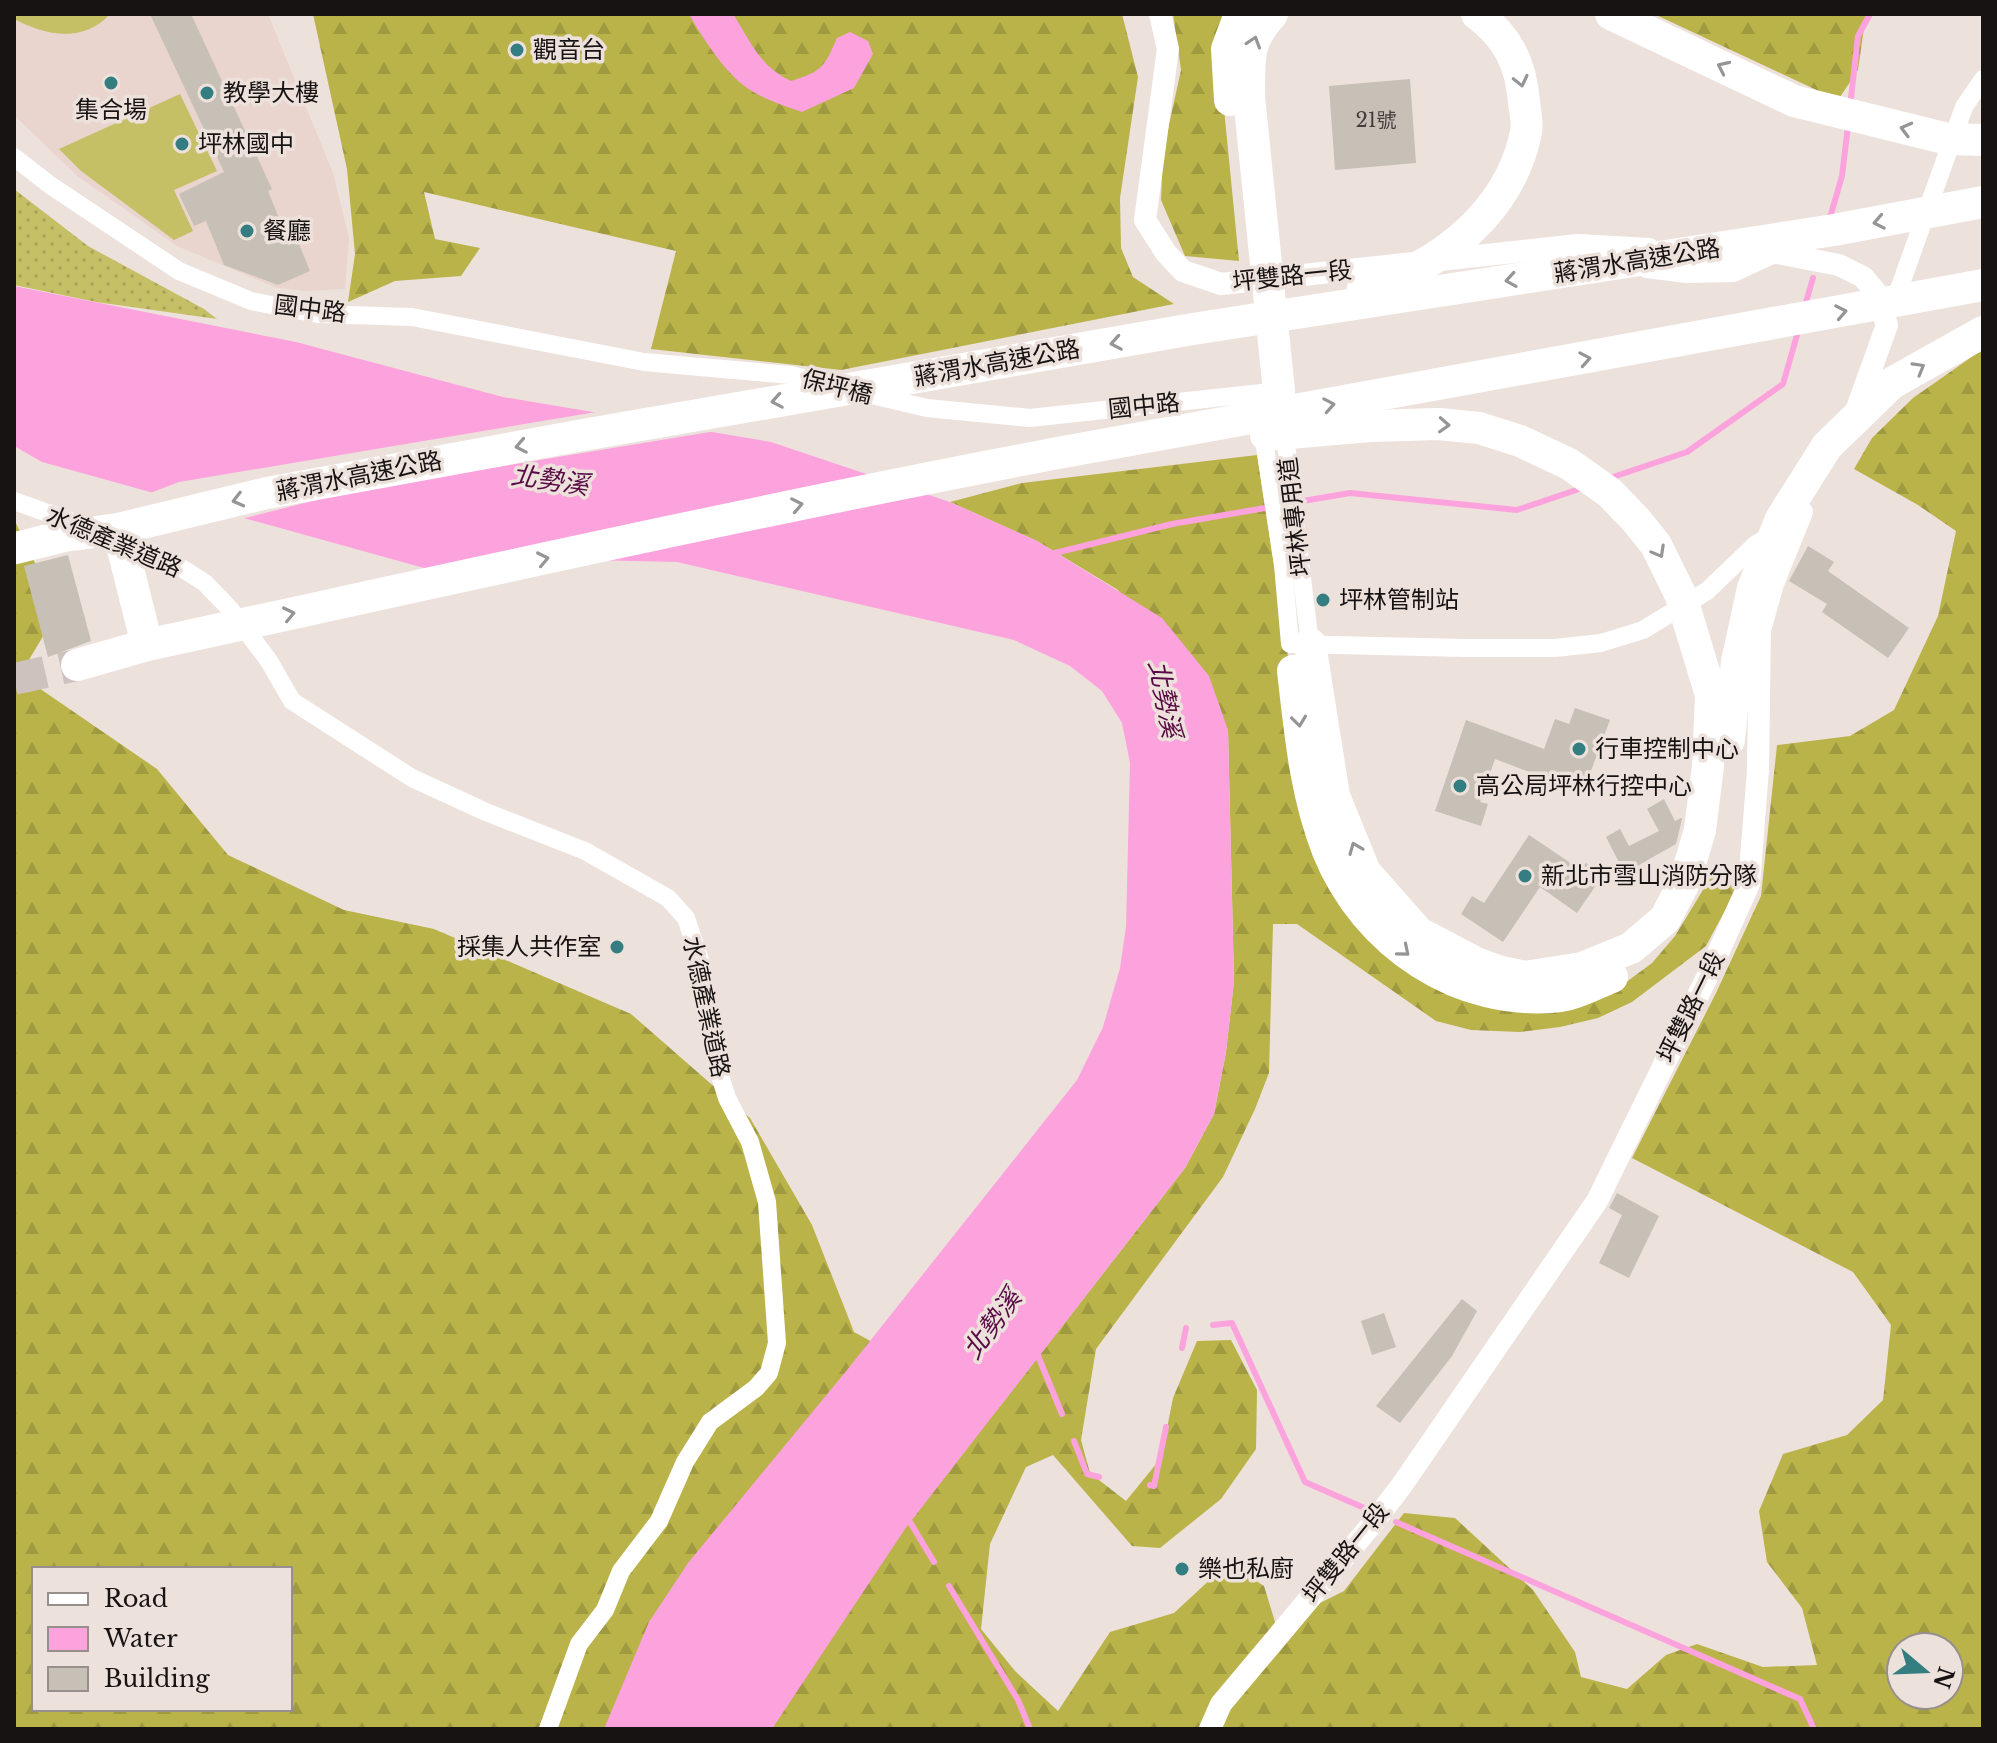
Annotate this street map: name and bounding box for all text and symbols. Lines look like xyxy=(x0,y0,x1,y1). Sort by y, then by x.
place label: 觀音台 xyxy=(533,35,605,64)
one-way arrow xyxy=(1245,36,1261,50)
marker: 觀音台 xyxy=(508,41,526,59)
one-way arrow xyxy=(1717,61,1732,77)
one-way arrow xyxy=(1511,73,1528,87)
marker: 集合場 xyxy=(102,74,120,92)
place label: 教學大樓 xyxy=(223,78,319,107)
marker: 教學大樓 xyxy=(198,84,216,102)
place label: 集合場 xyxy=(75,95,147,124)
house number: 21號 xyxy=(1355,108,1397,132)
one-way arrow xyxy=(1900,121,1914,138)
place label: 坪林國中 xyxy=(198,129,294,158)
marker: 坪林國中 xyxy=(173,135,191,153)
one-way arrow xyxy=(1872,212,1886,229)
place label: 餐廳 xyxy=(263,216,311,245)
marker: 餐廳 xyxy=(238,222,256,240)
street label: 蔣渭水高速公路 xyxy=(1552,233,1722,288)
street label: 坪雙路一段 xyxy=(1231,255,1353,296)
one-way arrow xyxy=(1505,271,1518,288)
street label: 國中路 xyxy=(273,290,348,327)
one-way arrow xyxy=(1834,304,1847,321)
one-way arrow xyxy=(1109,333,1123,350)
street label: 蔣渭水高速公路 xyxy=(912,334,1082,391)
one-way arrow xyxy=(1578,352,1592,369)
one-way arrow xyxy=(1910,362,1925,378)
street label: 保坪橋 xyxy=(799,364,876,409)
street label: 國中路 xyxy=(1107,387,1181,424)
one-way arrow xyxy=(770,392,784,409)
one-way arrow xyxy=(1322,397,1336,414)
one-way arrow xyxy=(1438,416,1451,433)
one-way arrow xyxy=(514,437,527,454)
street label: 蔣渭水高速公路 xyxy=(274,445,444,506)
street label: 坪林專用道 xyxy=(1273,456,1316,578)
water label: 北勢溪 xyxy=(509,459,595,502)
one-way arrow xyxy=(231,491,245,508)
one-way arrow xyxy=(790,497,803,514)
street label: 水德產業道路 xyxy=(42,500,186,583)
one-way arrow xyxy=(1650,544,1665,559)
one-way arrow xyxy=(535,551,549,568)
place label: 坪林管制站 xyxy=(1339,585,1459,614)
marker: 坪林管制站 xyxy=(1314,591,1332,609)
one-way arrow xyxy=(281,606,295,623)
water label: 北勢溪 xyxy=(1142,658,1189,744)
one-way arrow xyxy=(1291,715,1308,728)
place label: 行車控制中心 xyxy=(1595,734,1739,763)
marker: 行車控制中心 xyxy=(1570,740,1588,758)
place label: 高公局坪林行控中心 xyxy=(1476,771,1692,800)
marker: 高公局坪林行控中心 xyxy=(1451,777,1469,795)
one-way arrow xyxy=(1348,842,1365,856)
place label: 新北市雪山消防分隊 xyxy=(1541,861,1757,890)
marker: 新北市雪山消防分隊 xyxy=(1516,867,1534,885)
place label: 採集人共作室 xyxy=(457,932,601,961)
street label: 水德產業道路 xyxy=(677,933,736,1080)
marker: 採集人共作室 xyxy=(608,938,626,956)
one-way arrow xyxy=(1394,941,1409,956)
street label: 坪雙路一段 xyxy=(1651,946,1730,1067)
water label: 北勢溪 xyxy=(956,1280,1030,1365)
street label: 坪雙路一段 xyxy=(1297,1497,1395,1608)
place label: 樂也私廚 xyxy=(1198,1554,1294,1583)
marker: 樂也私廚 xyxy=(1173,1560,1191,1578)
legend xyxy=(32,1567,292,1711)
text: Road xyxy=(104,1584,168,1613)
text: Water xyxy=(103,1624,178,1653)
north arrow xyxy=(1885,1631,1965,1711)
text: N xyxy=(1927,1663,1960,1692)
text: Building xyxy=(104,1664,210,1693)

